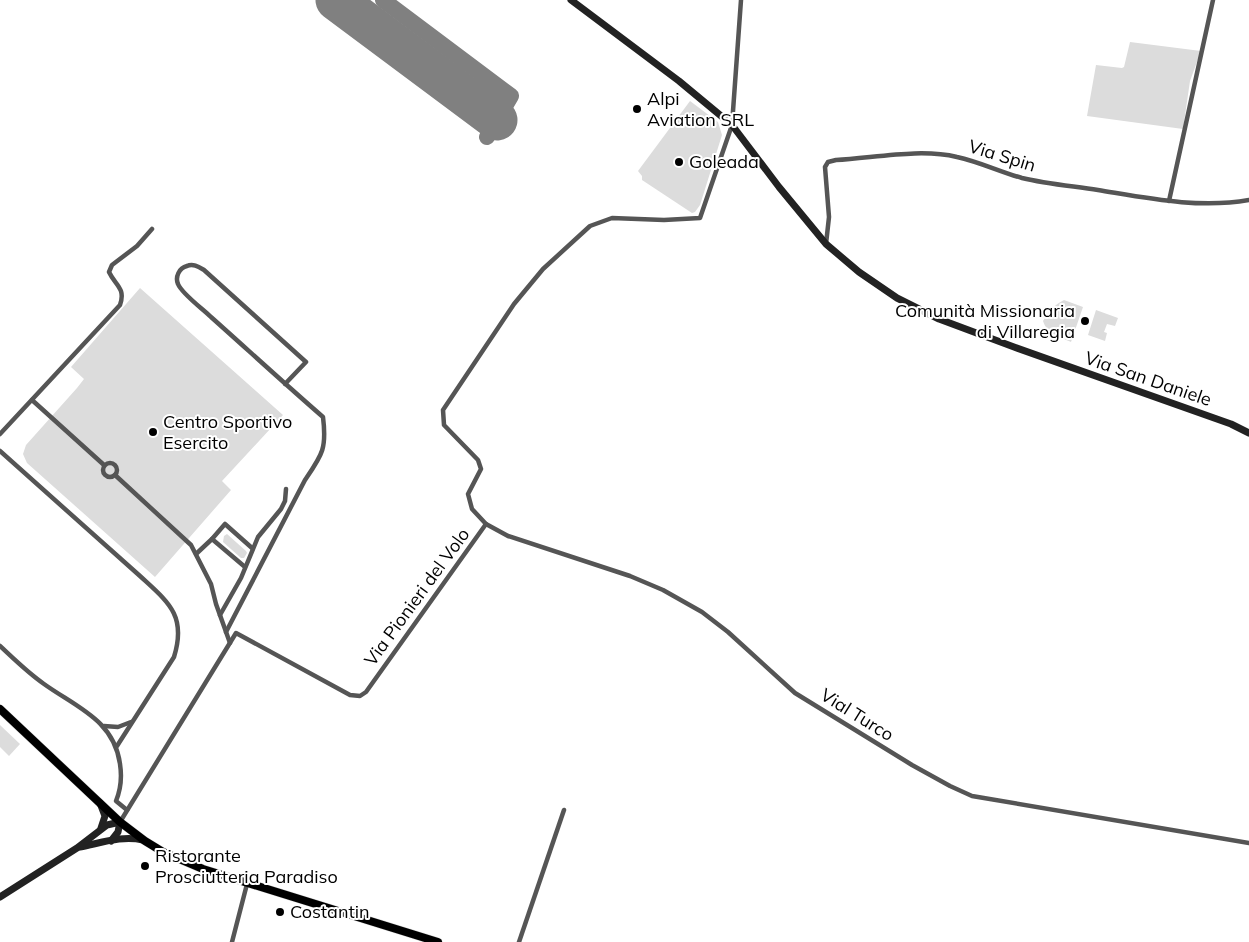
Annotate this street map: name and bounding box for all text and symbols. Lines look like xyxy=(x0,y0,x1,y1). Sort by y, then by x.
place label: Alpi Aviation SRL xyxy=(647,87,754,131)
marker: Alpi Aviation SRL xyxy=(631,103,643,115)
street label: Via Spin xyxy=(966,134,1039,177)
place label: Goleada xyxy=(689,150,759,173)
marker: Goleada xyxy=(673,156,685,168)
place label: Comunità Missionaria di Villaregia xyxy=(895,299,1075,343)
marker: Comunità Missionaria di Villaregia xyxy=(1079,315,1091,327)
street label: Via San Daniele xyxy=(1082,346,1215,411)
place label: Centro Sportivo Esercito xyxy=(163,410,292,454)
marker: Centro Sportivo Esercito xyxy=(147,426,159,438)
street label: Via Pionieri del Volo xyxy=(359,523,474,670)
street label: Vial Turco xyxy=(816,683,898,746)
place label: Ristorante Prosciutteria Paradiso xyxy=(155,844,338,888)
marker: Ristorante Prosciutteria Paradiso xyxy=(139,860,151,872)
place label: Costantin xyxy=(290,900,370,923)
marker: Costantin xyxy=(274,906,286,918)

